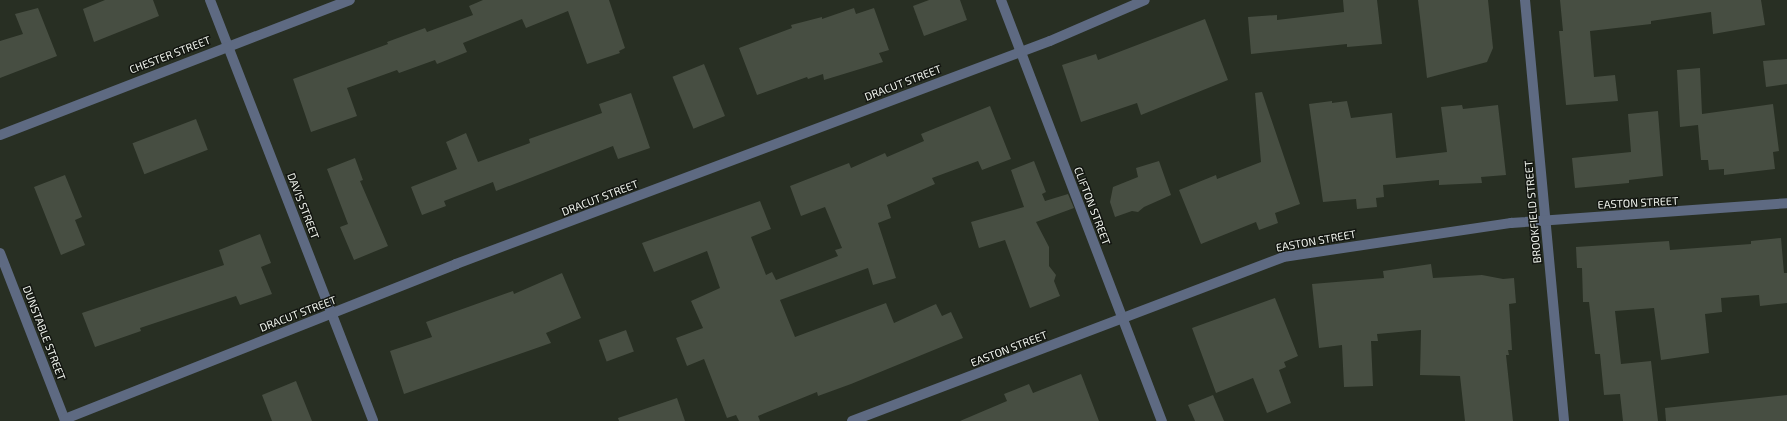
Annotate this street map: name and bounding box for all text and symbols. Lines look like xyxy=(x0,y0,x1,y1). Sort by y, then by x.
street label: CHESTER STREET xyxy=(128,33,212,77)
street label: DRACUT STREET xyxy=(863,62,943,104)
street label: BROOKFIELD STREET xyxy=(1522,160,1544,264)
street label: CLIFTON STREET xyxy=(1071,165,1113,247)
street label: DAVIS STREET xyxy=(284,171,322,241)
street label: DRACUT STREET xyxy=(560,177,640,219)
street label: EASTON STREET xyxy=(1597,194,1679,212)
street label: EASTON STREET xyxy=(1275,227,1357,255)
street label: DUNSTABLE STREET xyxy=(20,284,68,382)
street label: DRACUT STREET xyxy=(258,293,338,335)
street label: EASTON STREET xyxy=(969,328,1049,370)

